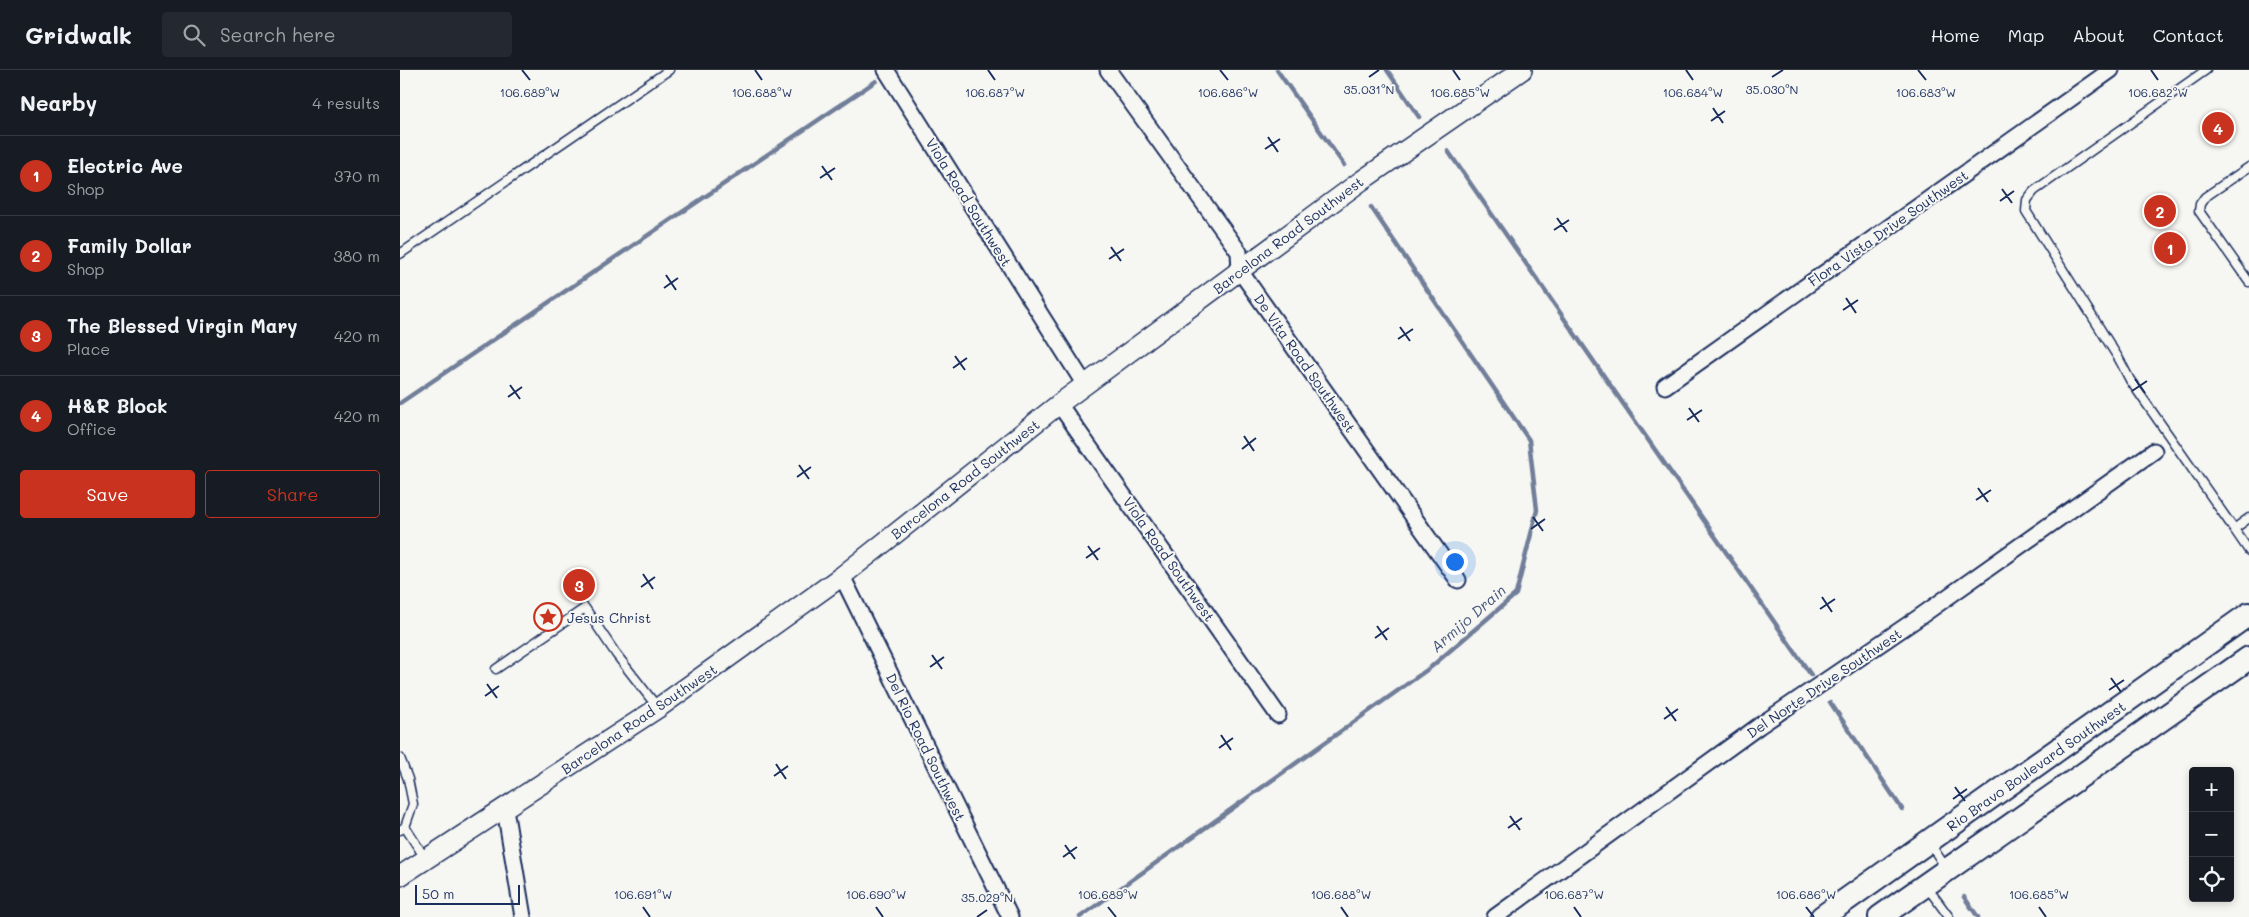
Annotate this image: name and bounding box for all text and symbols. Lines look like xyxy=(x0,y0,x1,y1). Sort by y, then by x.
search box xyxy=(162,12,512,57)
text: Gridwalk xyxy=(25,19,132,50)
icon: search xyxy=(180,21,208,49)
text: Search here xyxy=(220,22,336,47)
text: Home xyxy=(1931,23,1980,47)
text: Map xyxy=(2008,23,2044,47)
text: About xyxy=(2072,23,2125,47)
text: Contact xyxy=(2153,23,2224,47)
text: 35.031°N xyxy=(1344,81,1394,97)
text: 35.030°N xyxy=(1746,81,1798,97)
text: 106.689°W xyxy=(500,84,560,100)
text: 106.688°W xyxy=(732,84,792,100)
text: 106.687°W xyxy=(965,84,1025,100)
text: 106.686°W xyxy=(1198,84,1258,100)
text: 106.685°W xyxy=(1430,84,1490,100)
text: 106.684°W xyxy=(1663,84,1723,100)
text: 106.683°W xyxy=(1896,84,1956,100)
text: 106.682°W xyxy=(2128,84,2188,100)
text: Nearby xyxy=(20,89,97,116)
text: 4 results xyxy=(312,92,380,113)
pin: 4 xyxy=(2202,109,2234,147)
street label: Viola Road Southwest xyxy=(922,134,1016,270)
text: Electric Ave xyxy=(67,153,183,178)
text: 1 xyxy=(32,165,40,186)
text: 370 m xyxy=(334,165,380,186)
street label: Flora Vista Drive Southwest xyxy=(1804,165,1972,291)
street label: Barcelona Road Southwest xyxy=(1209,172,1367,298)
text: Shop xyxy=(67,178,104,199)
pin: 2 xyxy=(2144,192,2176,230)
pin: 1 xyxy=(2154,229,2186,267)
text: Family Dollar xyxy=(67,233,192,258)
text: 2 xyxy=(32,245,40,266)
text: 380 m xyxy=(333,245,380,266)
text: Shop xyxy=(67,258,104,279)
street label: De Vita Road Southwest xyxy=(1250,290,1360,436)
text: The Blessed Virgin Mary xyxy=(67,313,298,338)
text: 3 xyxy=(31,325,41,346)
text: 420 m xyxy=(334,325,380,346)
text: Place xyxy=(67,338,110,359)
text: H&R Block xyxy=(67,393,168,418)
text: 4 xyxy=(31,405,41,426)
text: 420 m xyxy=(334,405,380,426)
street label: Barcelona Road Southwest xyxy=(887,415,1043,543)
text: Office xyxy=(67,418,116,439)
button: Save xyxy=(20,470,195,518)
button: Share xyxy=(205,470,380,518)
street label: Viola Road Southwest xyxy=(1119,493,1219,625)
your location xyxy=(1442,549,1468,575)
pin: 3 xyxy=(563,566,595,604)
water label: Armijo Drain xyxy=(1426,580,1510,656)
place icon: Jesus Christ xyxy=(533,602,563,632)
place label: Jesus Christ xyxy=(567,608,651,627)
street label: Del Norte Drive Southwest xyxy=(1743,624,1905,742)
street label: Barcelona Road Southwest xyxy=(557,660,721,778)
street label: Del Rio Road Southwest xyxy=(882,670,970,824)
street label: Rio Bravo Boulevard Southwest xyxy=(1943,697,2129,835)
map controls xyxy=(2189,767,2234,902)
button: + xyxy=(2189,767,2234,812)
button: − xyxy=(2189,812,2234,857)
button: locate xyxy=(2189,857,2234,902)
scale bar xyxy=(415,882,520,905)
text: 50 m xyxy=(422,884,454,903)
text: 106.691°W xyxy=(614,886,672,902)
text: 106.690°W xyxy=(846,886,906,902)
text: 106.689°W xyxy=(1078,886,1138,902)
text: 106.688°W xyxy=(1311,886,1371,902)
text: 106.687°W xyxy=(1544,886,1604,902)
text: 106.686°W xyxy=(1776,886,1836,902)
text: 106.685°W xyxy=(2009,886,2069,902)
text: 35.029°N xyxy=(961,889,1013,905)

